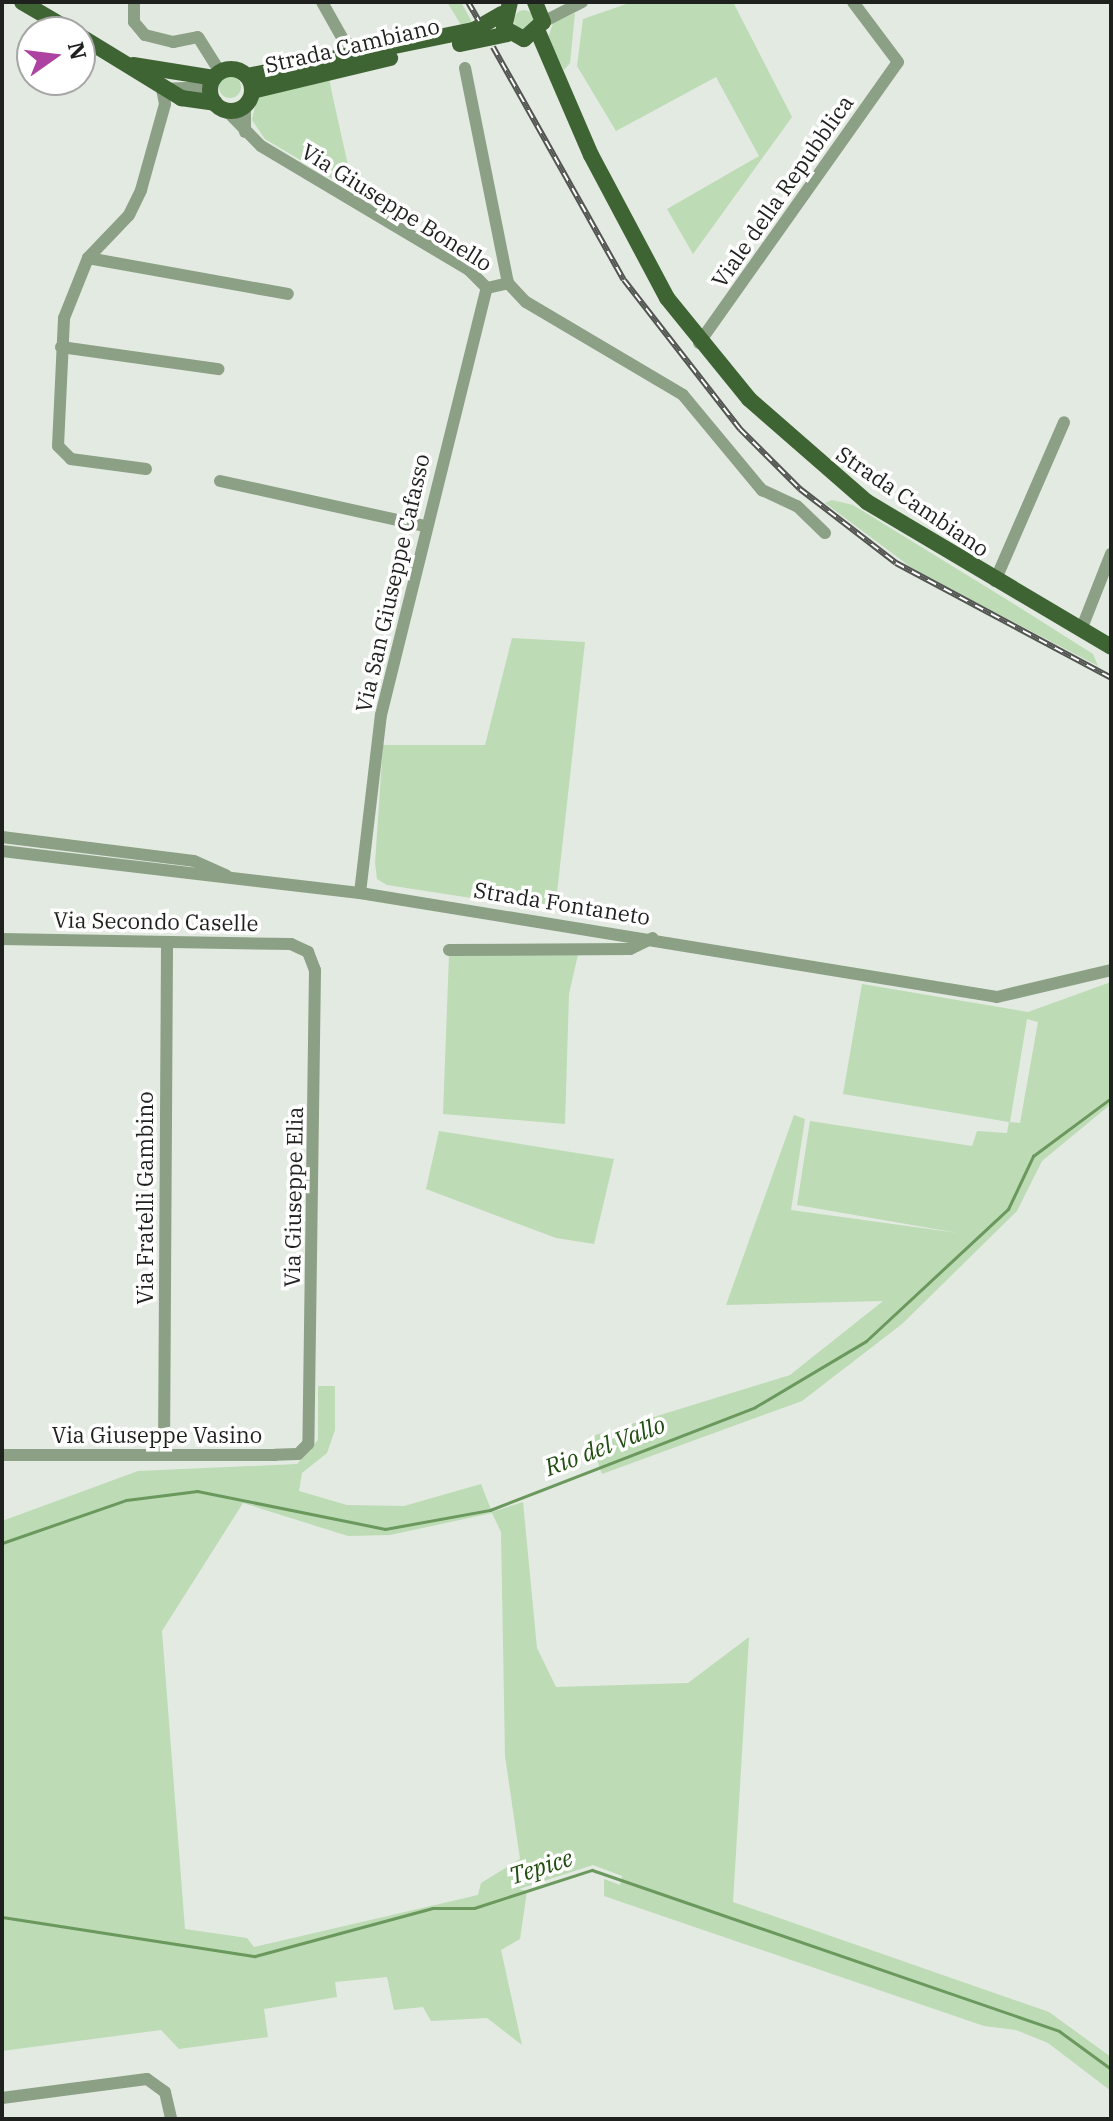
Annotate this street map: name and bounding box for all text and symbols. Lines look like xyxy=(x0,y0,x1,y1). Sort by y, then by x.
street label: Strada Cambiano xyxy=(262,12,442,78)
north arrow xyxy=(16,16,96,96)
text: N xyxy=(62,39,94,63)
street label: Viale della Repubblica xyxy=(706,90,858,292)
street label: Via Giuseppe Bonello xyxy=(297,138,497,276)
street label: Strada Cambiano xyxy=(832,440,994,562)
street label: Via San Giuseppe Cafasso xyxy=(349,451,435,715)
street label: Strada Fontaneto xyxy=(472,876,652,930)
street label: Via Secondo Caselle xyxy=(53,906,259,936)
street label: Via Fratelli Gambino xyxy=(132,1091,158,1305)
street label: Via Giuseppe Elia xyxy=(278,1106,308,1288)
water label: Rio del Vallo xyxy=(541,1410,669,1482)
street label: Via Giuseppe Vasino xyxy=(52,1422,262,1448)
water label: Tepice xyxy=(506,1843,576,1891)

